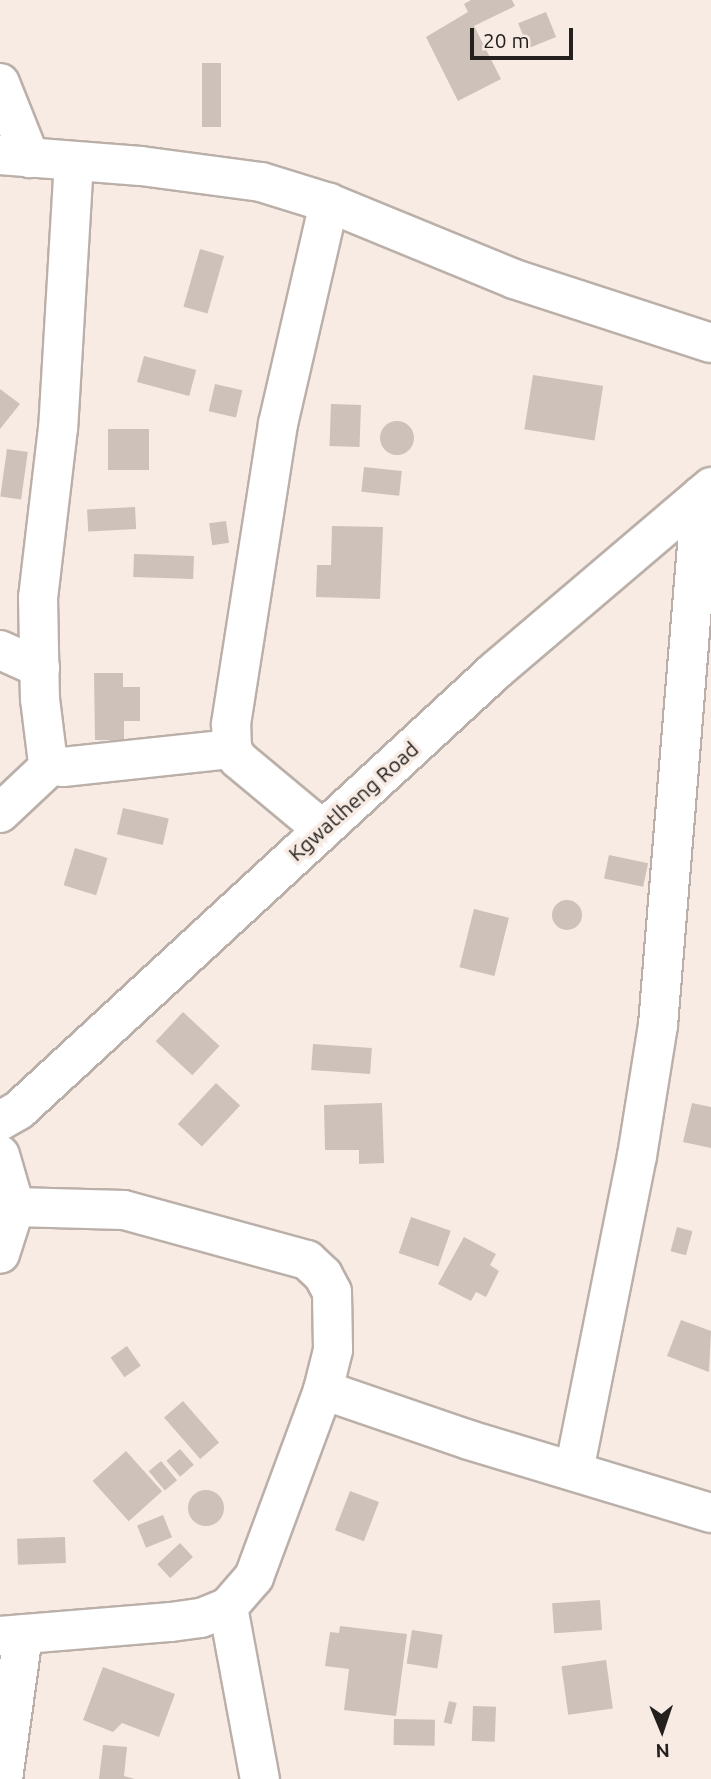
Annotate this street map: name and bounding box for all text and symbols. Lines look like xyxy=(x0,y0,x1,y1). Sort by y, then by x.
scale bar xyxy=(473,14,576,58)
text: 20 m xyxy=(483,28,530,52)
street label: Kgwatlheng Road xyxy=(283,736,423,866)
north arrow xyxy=(627,1695,697,1765)
text: N xyxy=(655,1740,670,1762)

